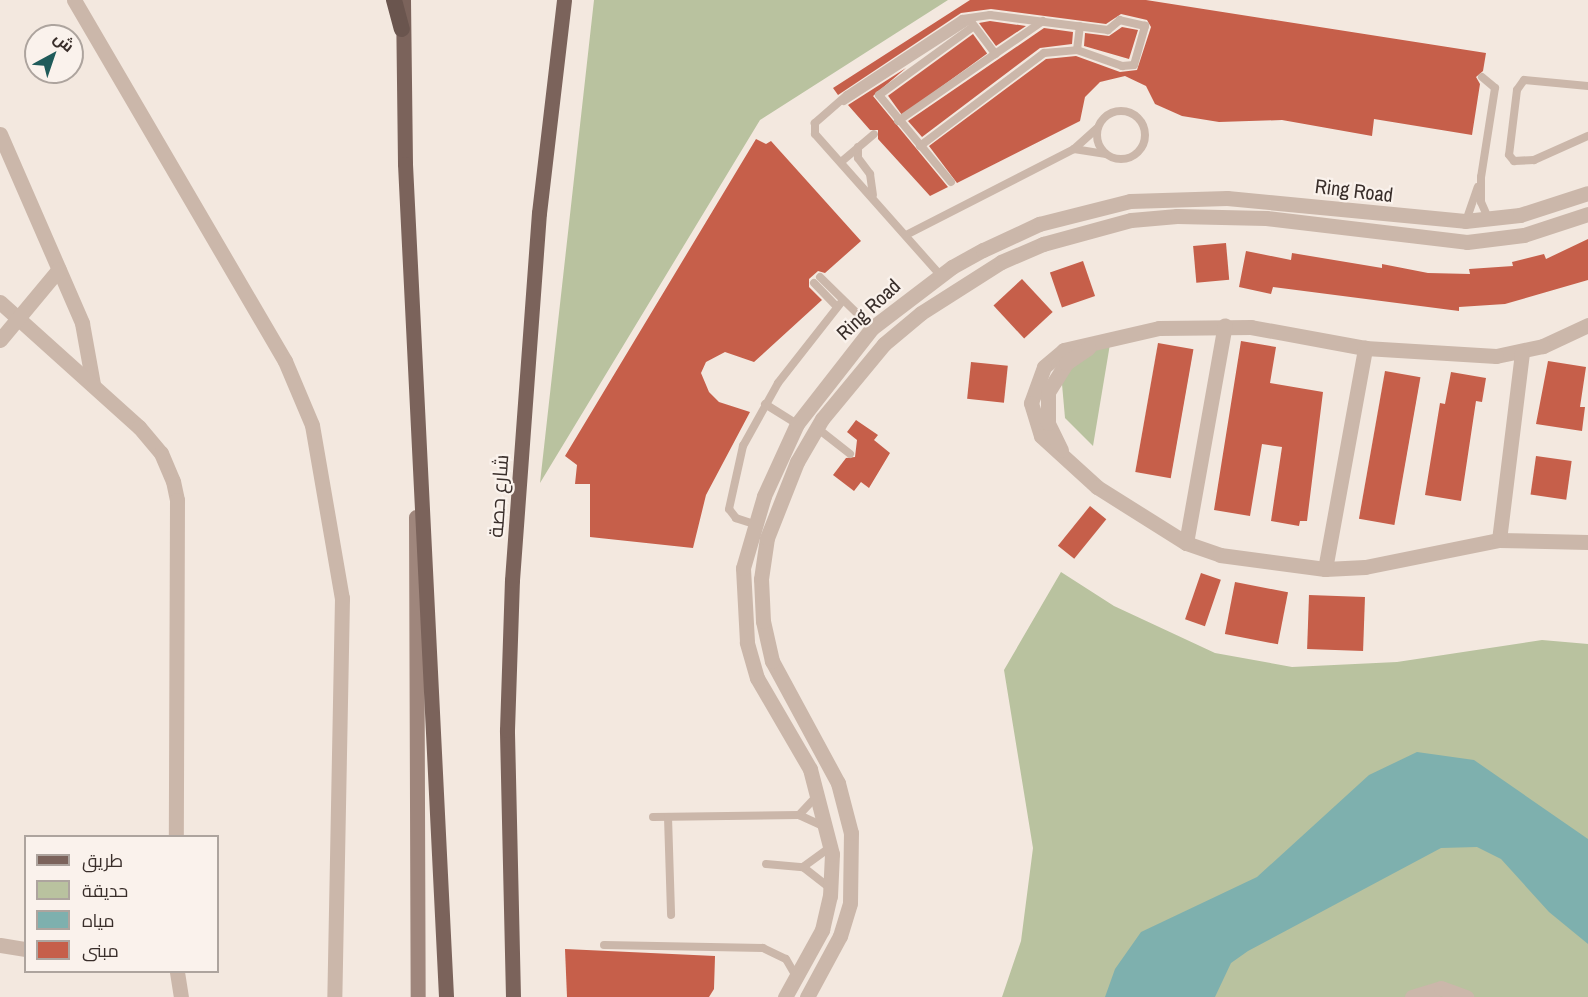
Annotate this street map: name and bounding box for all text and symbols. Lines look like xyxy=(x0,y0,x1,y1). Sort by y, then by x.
north arrow xyxy=(24,24,84,84)
text: ش xyxy=(49,27,79,57)
street label: Ring Road xyxy=(1314,173,1394,207)
street label: Ring Road xyxy=(831,273,905,345)
street label: شارع حصة xyxy=(483,454,513,538)
legend xyxy=(24,835,219,973)
text: طريق xyxy=(82,848,123,873)
text: حديقة xyxy=(82,878,128,903)
text: مياه xyxy=(82,908,115,933)
text: مبنى xyxy=(82,938,119,963)

